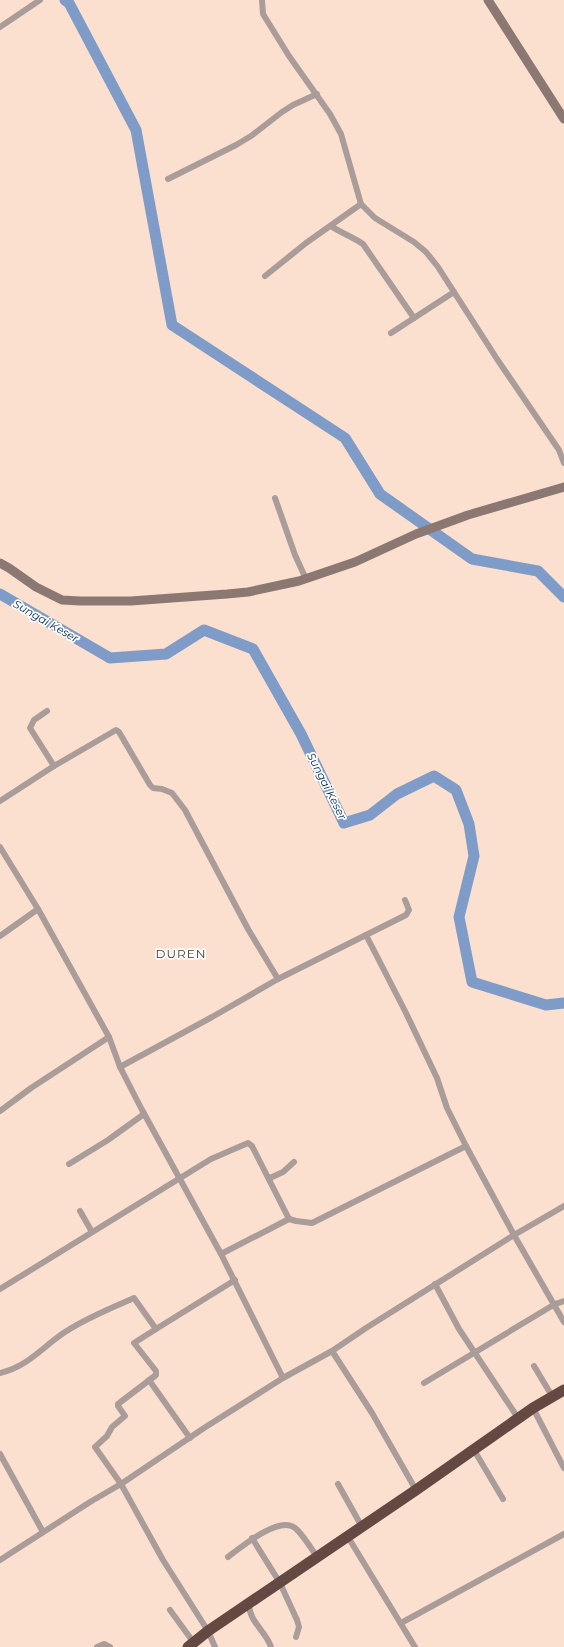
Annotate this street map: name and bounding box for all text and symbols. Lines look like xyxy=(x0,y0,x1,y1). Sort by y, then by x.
water label: Sungai Keser xyxy=(11,597,82,646)
water label: Sungai Keser xyxy=(304,750,350,822)
district label: DUREN xyxy=(156,946,206,961)

